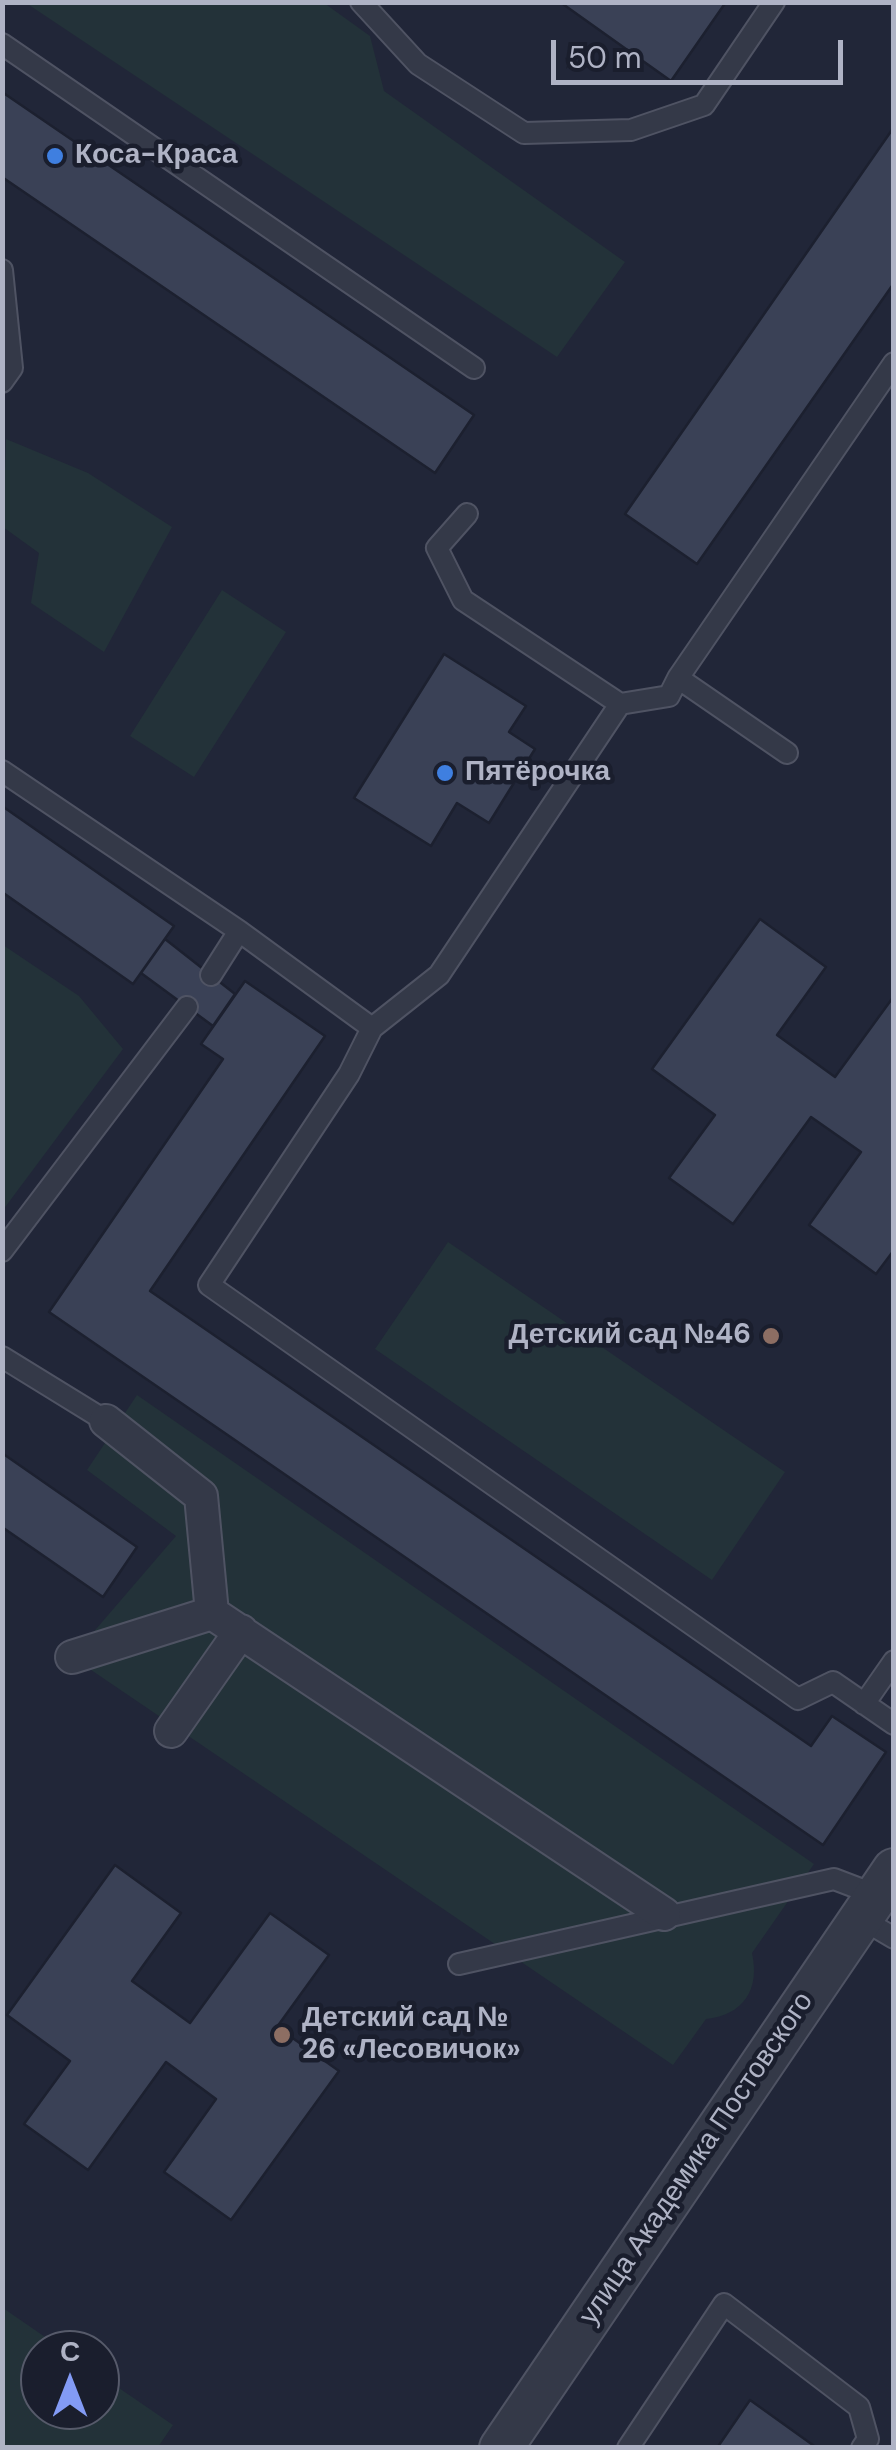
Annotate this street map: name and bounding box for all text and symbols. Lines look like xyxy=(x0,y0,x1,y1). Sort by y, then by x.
scale bar xyxy=(556,20,848,82)
text: 50 m xyxy=(568,38,642,77)
place label: Коса-Краса xyxy=(75,139,238,173)
marker: Коса-Краса xyxy=(44,145,66,167)
place label: Пятёрочка xyxy=(465,756,610,790)
marker: Пятёрочка xyxy=(434,762,456,784)
place label: Детский сад №46 xyxy=(509,1319,751,1353)
marker: Детский сад №46 xyxy=(760,1325,782,1347)
street label: улица Академика Постовского xyxy=(573,1986,821,2332)
place label: Детский сад № 26 «Лесовичок» xyxy=(302,2002,521,2068)
marker: Детский сад № 26 «Лесовичок» xyxy=(271,2024,293,2046)
north arrow xyxy=(20,2330,120,2430)
text: С xyxy=(60,2333,80,2370)

